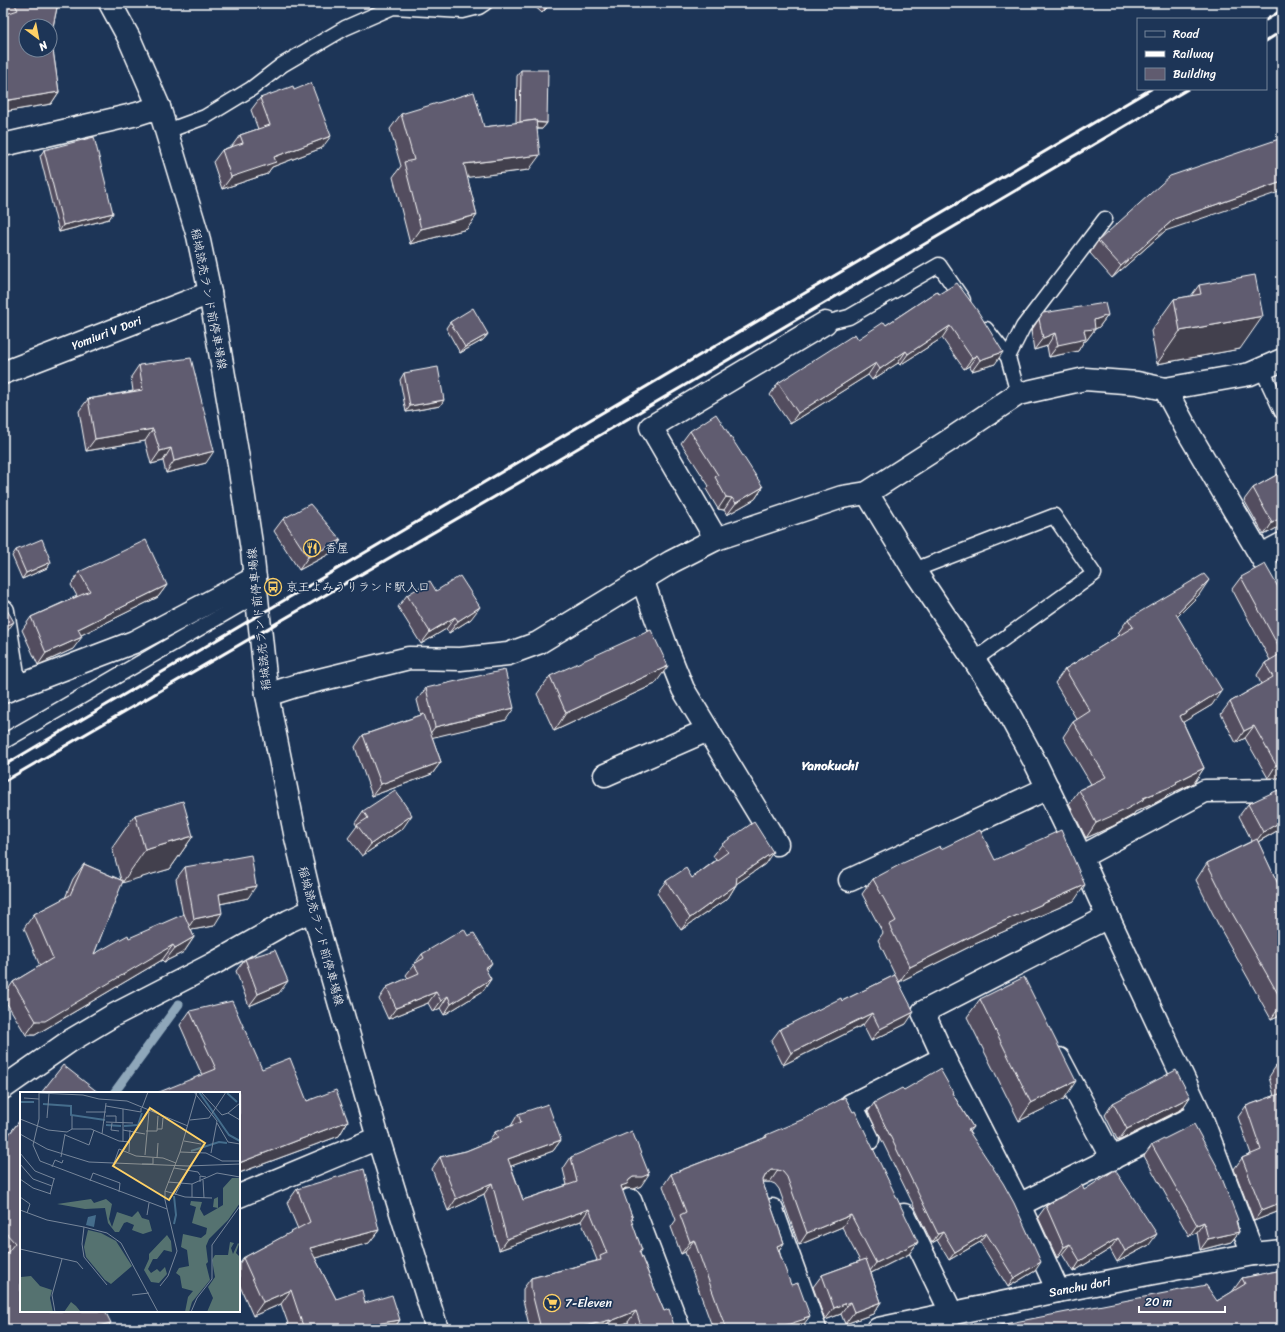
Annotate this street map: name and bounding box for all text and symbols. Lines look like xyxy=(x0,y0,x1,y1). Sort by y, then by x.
north arrow xyxy=(18,18,58,58)
legend xyxy=(1137,18,1267,90)
text: Road xyxy=(1173,23,1200,45)
text: N xyxy=(34,35,52,56)
text: Railway xyxy=(1173,43,1214,65)
text: Building xyxy=(1173,63,1216,85)
street label: 稲城読売ランド前停車場線 xyxy=(184,226,234,372)
street label: Yomiuri V Dori xyxy=(68,309,145,357)
place label: 香屋 xyxy=(325,537,349,559)
restaurant icon: 香屋 xyxy=(302,538,322,558)
street label: 稲城読売ランド前停車場線 xyxy=(241,546,277,692)
place label: 京王よみうりランド駅入口 xyxy=(286,576,430,598)
bus stop icon: 京王よみうりランド駅入口 xyxy=(263,577,283,597)
district label: Yanokuchi xyxy=(802,754,860,777)
street label: 稲城読売ランド前停車場線 xyxy=(292,864,350,1008)
inset map xyxy=(20,1092,240,1312)
street label: Sanchu dori xyxy=(1047,1270,1113,1304)
scale bar xyxy=(1139,1288,1225,1314)
text: 20 m xyxy=(1145,1291,1172,1313)
place label: 7-Eleven xyxy=(565,1292,612,1314)
supermarket icon: 7-Eleven xyxy=(542,1293,562,1313)

